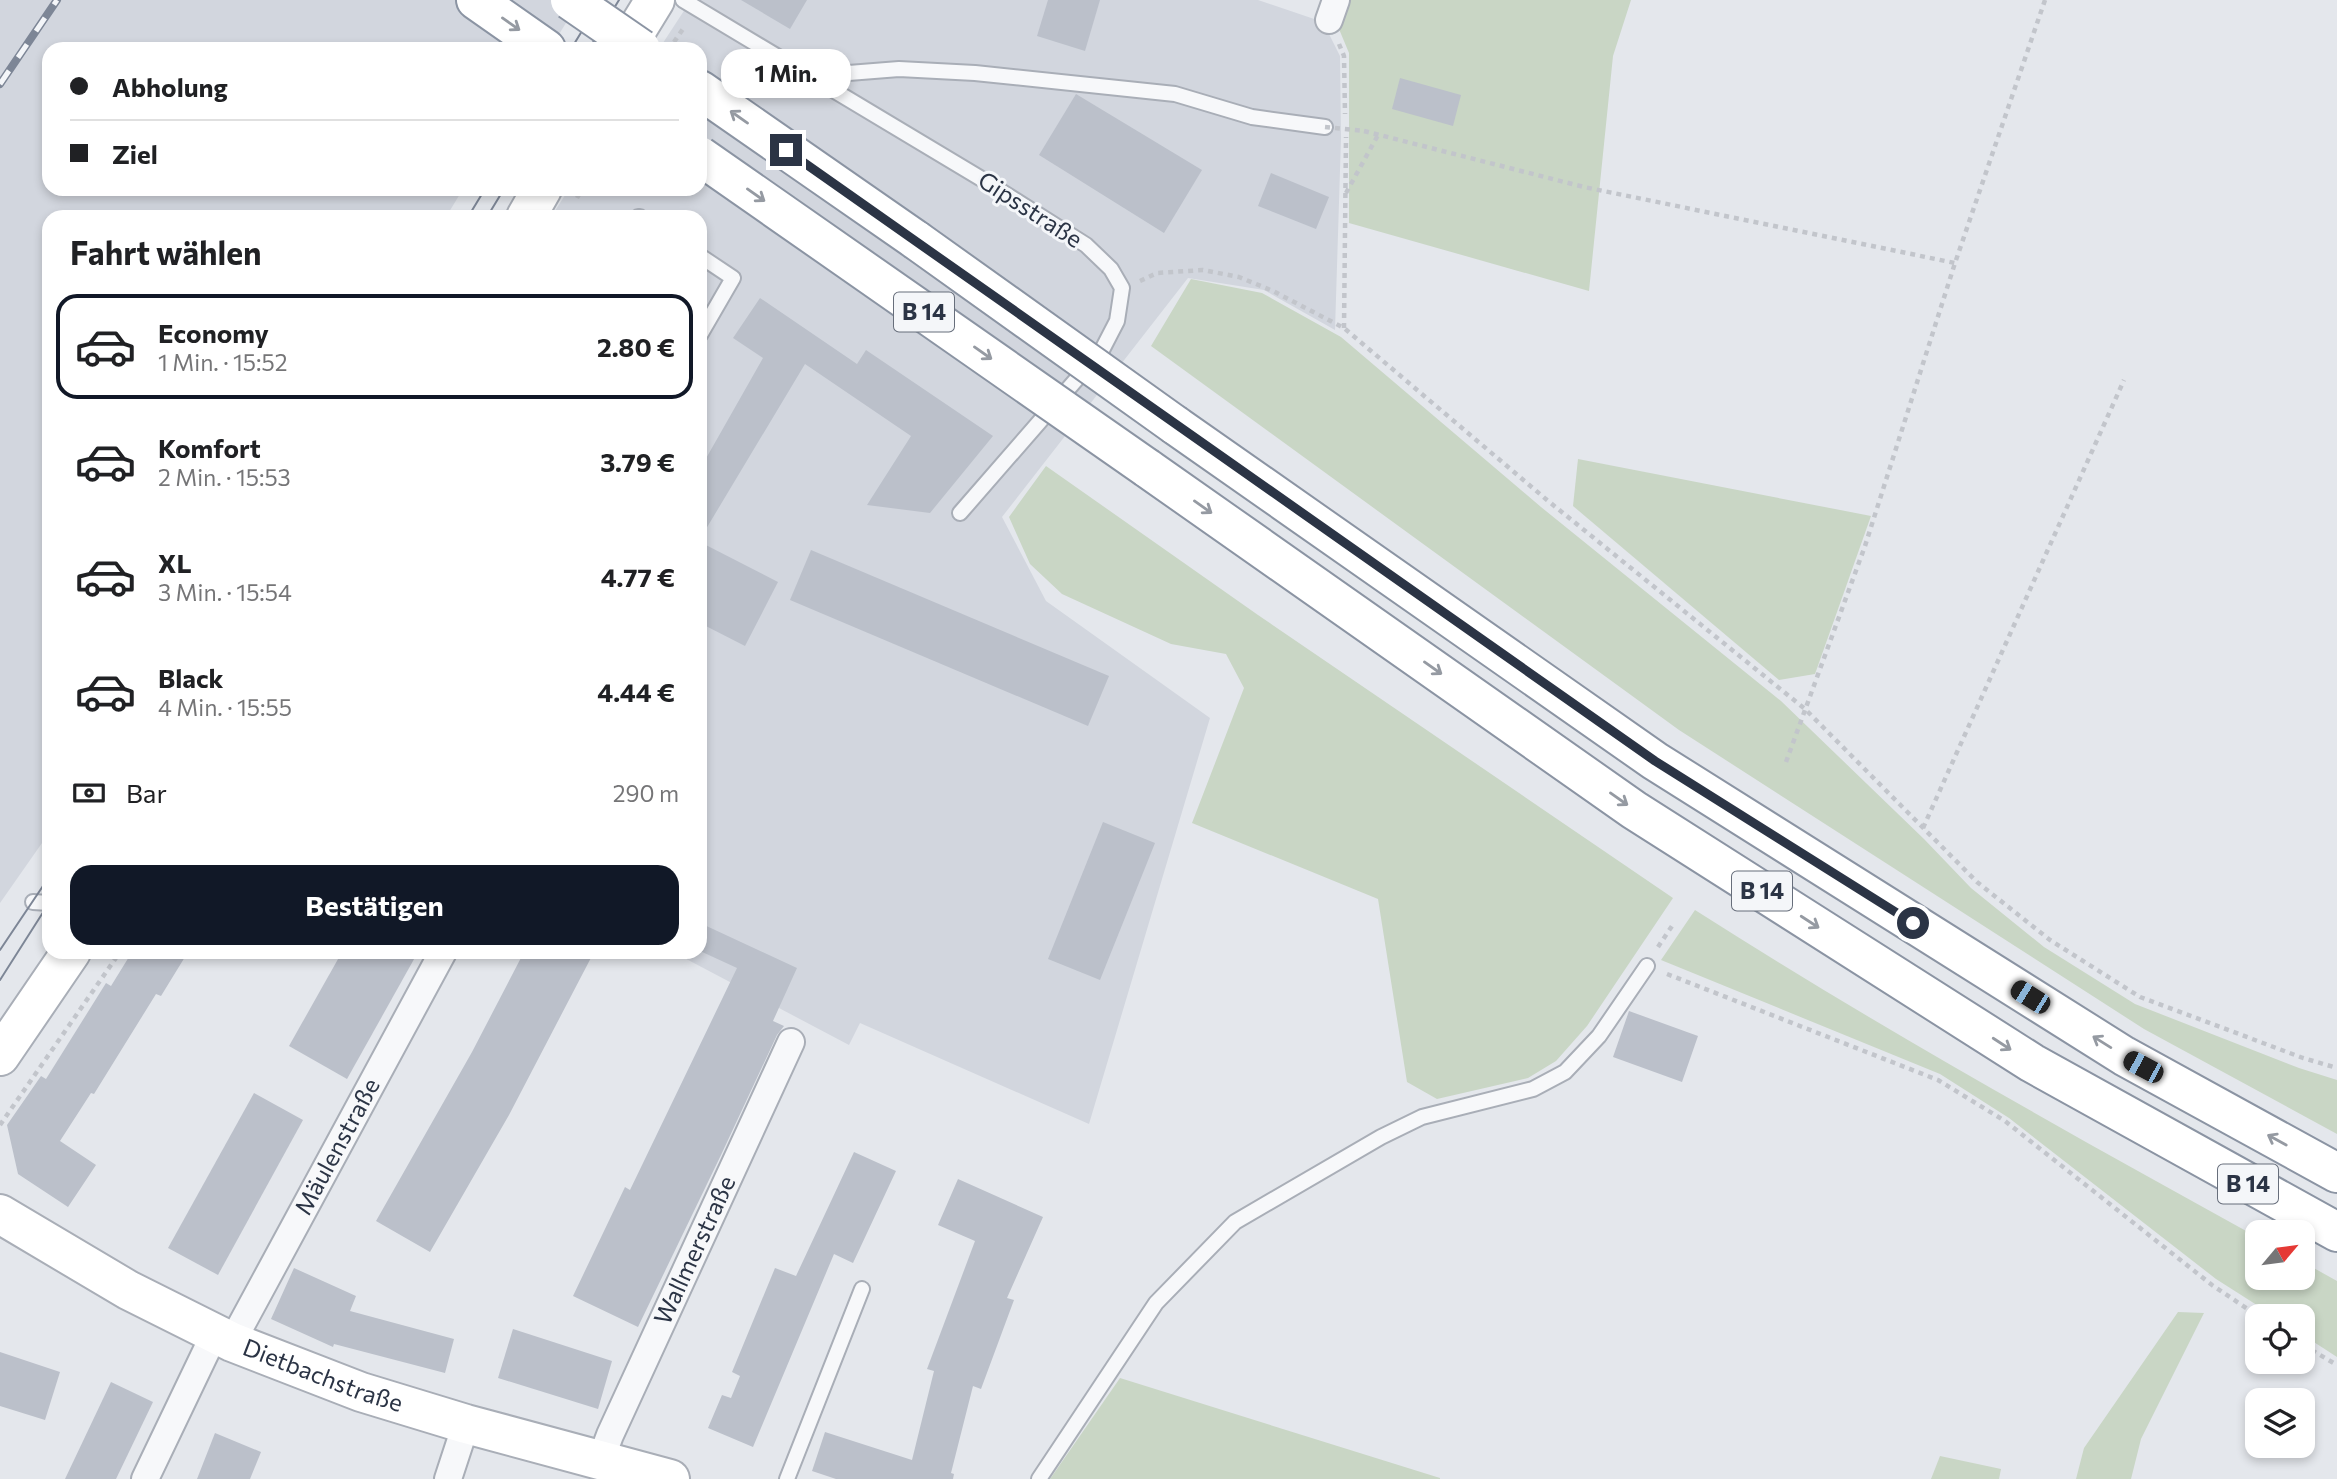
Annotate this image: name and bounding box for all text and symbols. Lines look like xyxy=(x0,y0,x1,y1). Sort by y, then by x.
one-way arrow xyxy=(501,17,520,32)
callout: 1 Min. xyxy=(721,48,851,97)
text: 1 Min. xyxy=(755,59,817,87)
text: Abholung xyxy=(112,71,228,102)
one-way arrow xyxy=(730,110,749,124)
route end xyxy=(770,134,802,166)
text: Ziel xyxy=(112,138,158,169)
street label: Gipsstraße xyxy=(973,164,1088,253)
one-way arrow xyxy=(746,188,765,202)
text: Fahrt wählen xyxy=(70,232,262,272)
road number: B 14 xyxy=(894,292,954,332)
icon: car xyxy=(74,315,137,378)
text: Economy xyxy=(158,317,269,348)
text: 2.80 € xyxy=(597,331,675,362)
one-way arrow xyxy=(973,346,992,360)
text: 1 Min. · 15:52 xyxy=(158,348,287,376)
icon: car xyxy=(74,430,137,493)
text: Komfort xyxy=(158,432,261,463)
text: 3.79 € xyxy=(600,446,675,477)
text: 2 Min. · 15:53 xyxy=(158,463,291,491)
one-way arrow xyxy=(1193,500,1212,514)
icon: car xyxy=(74,545,137,608)
text: XL xyxy=(158,547,192,578)
text: 4.77 € xyxy=(601,561,675,592)
text: 3 Min. · 15:54 xyxy=(158,578,292,606)
icon: car xyxy=(74,660,137,723)
one-way arrow xyxy=(1423,661,1442,675)
text: Black xyxy=(158,662,224,693)
text: 4.44 € xyxy=(597,676,675,707)
text: 4 Min. · 15:55 xyxy=(158,693,292,721)
icon: cash xyxy=(70,774,108,812)
text: Bar xyxy=(126,777,167,808)
text: 290 m xyxy=(613,779,679,807)
one-way arrow xyxy=(1609,792,1628,806)
button: Bestätigen xyxy=(70,865,679,945)
road number: B 14 xyxy=(1732,872,1792,911)
route start xyxy=(1897,907,1929,939)
one-way arrow xyxy=(1800,914,1819,929)
car xyxy=(2007,977,2054,1017)
one-way arrow xyxy=(2092,1035,2112,1049)
one-way arrow xyxy=(1991,1038,2011,1052)
car xyxy=(2120,1048,2167,1086)
street label: Mäulenstraße xyxy=(288,1073,385,1219)
one-way arrow xyxy=(2268,1133,2288,1147)
road number: B 14 xyxy=(2218,1164,2278,1204)
street label: Wallmerstraße xyxy=(647,1171,740,1329)
north arrow xyxy=(2245,1220,2315,1290)
map controls xyxy=(2245,1220,2315,1458)
button: locate xyxy=(2245,1304,2315,1374)
street label: Dietbachstraße xyxy=(239,1332,407,1417)
button: layers xyxy=(2245,1388,2315,1458)

